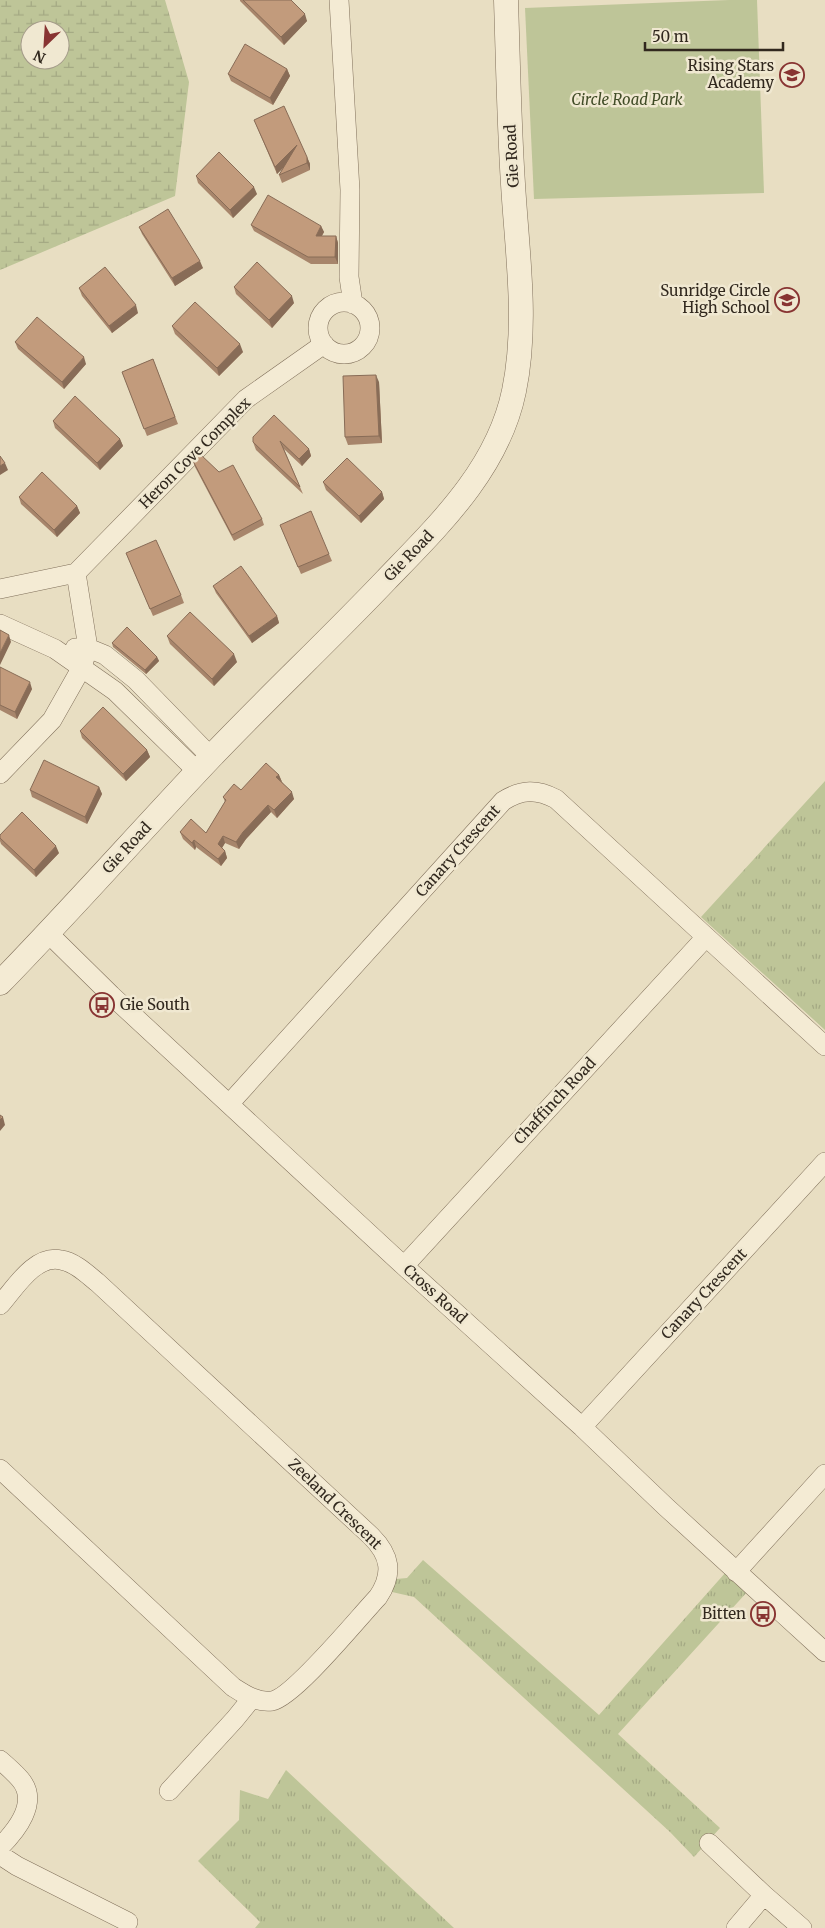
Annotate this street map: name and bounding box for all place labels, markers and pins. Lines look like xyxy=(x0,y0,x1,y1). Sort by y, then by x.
place label: Rising Stars Academy xyxy=(688,56,774,92)
school or university icon: Rising Stars Academy xyxy=(779,62,805,88)
place label: Sunridge Circle High School xyxy=(660,281,770,317)
school or university icon: Sunridge Circle High School xyxy=(774,287,800,313)
bus stop icon: Gie South xyxy=(89,992,115,1018)
place label: Gie South xyxy=(120,995,190,1014)
bus stop icon: Bitten xyxy=(750,1601,776,1627)
place label: Bitten xyxy=(702,1604,746,1623)

